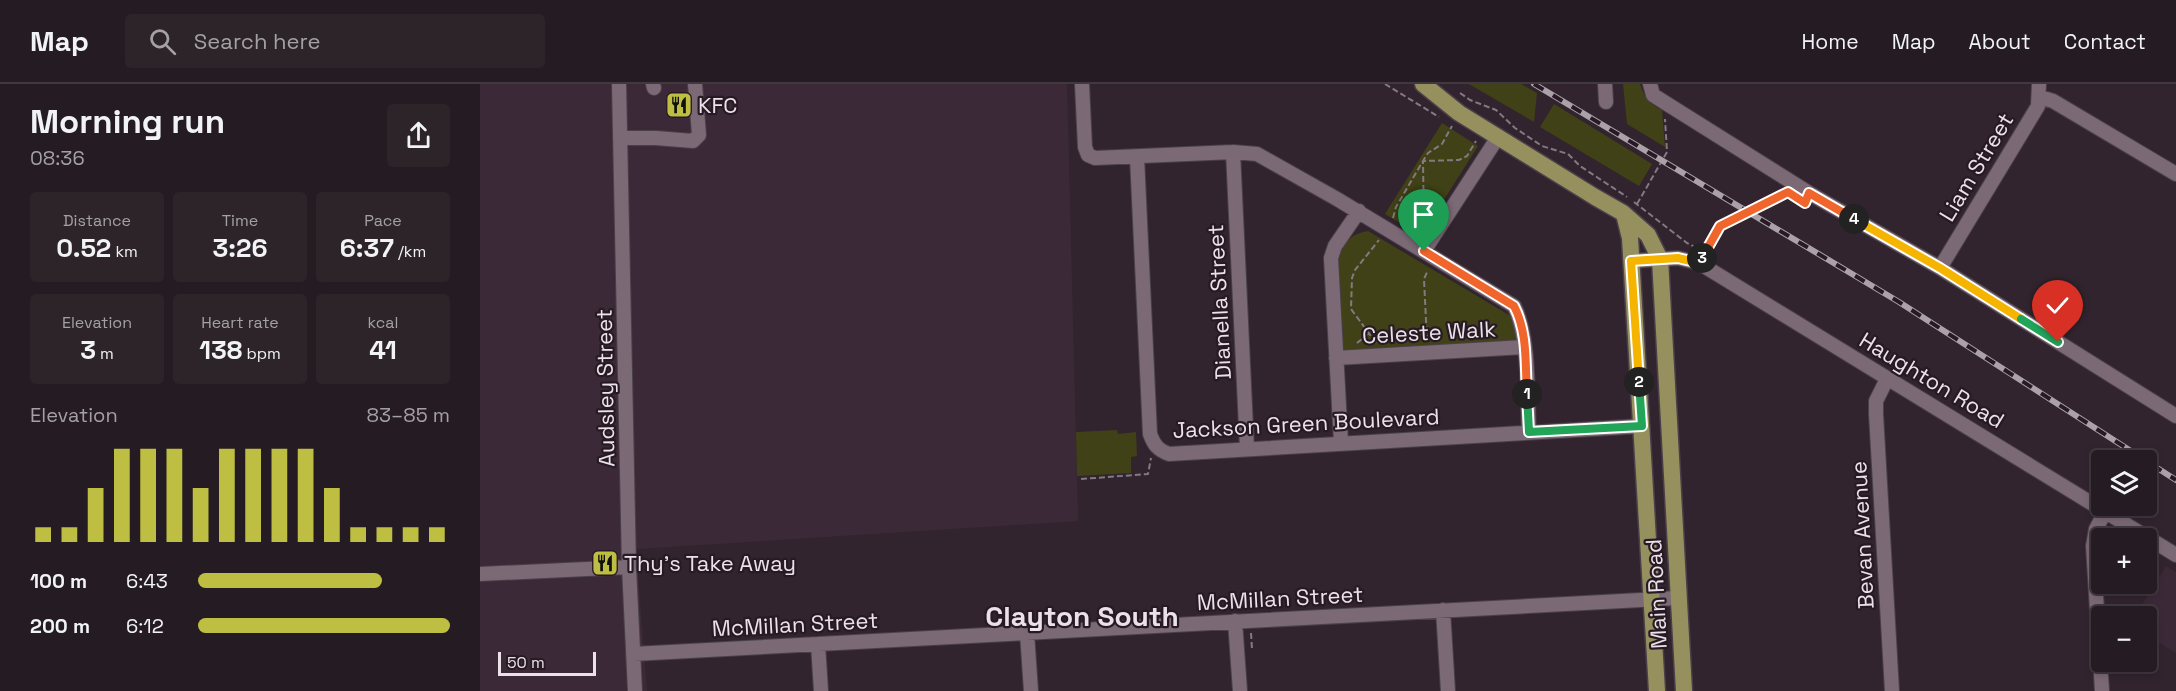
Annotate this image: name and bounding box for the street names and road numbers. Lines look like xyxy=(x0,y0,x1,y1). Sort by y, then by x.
street label: Liam Street xyxy=(1933,108,2019,226)
street label: Dianella Street xyxy=(1201,224,1237,380)
street label: Audsley Street xyxy=(590,309,620,467)
street label: Celeste Walk xyxy=(1361,315,1497,349)
street label: Haughton Road xyxy=(1854,326,2010,434)
street label: Jackson Green Boulevard xyxy=(1172,402,1440,444)
street label: Bevan Avenue xyxy=(1844,460,1880,610)
street label: Main Road xyxy=(1639,538,1673,650)
street label: McMillan Street xyxy=(1196,580,1364,616)
street label: McMillan Street xyxy=(711,606,879,642)

